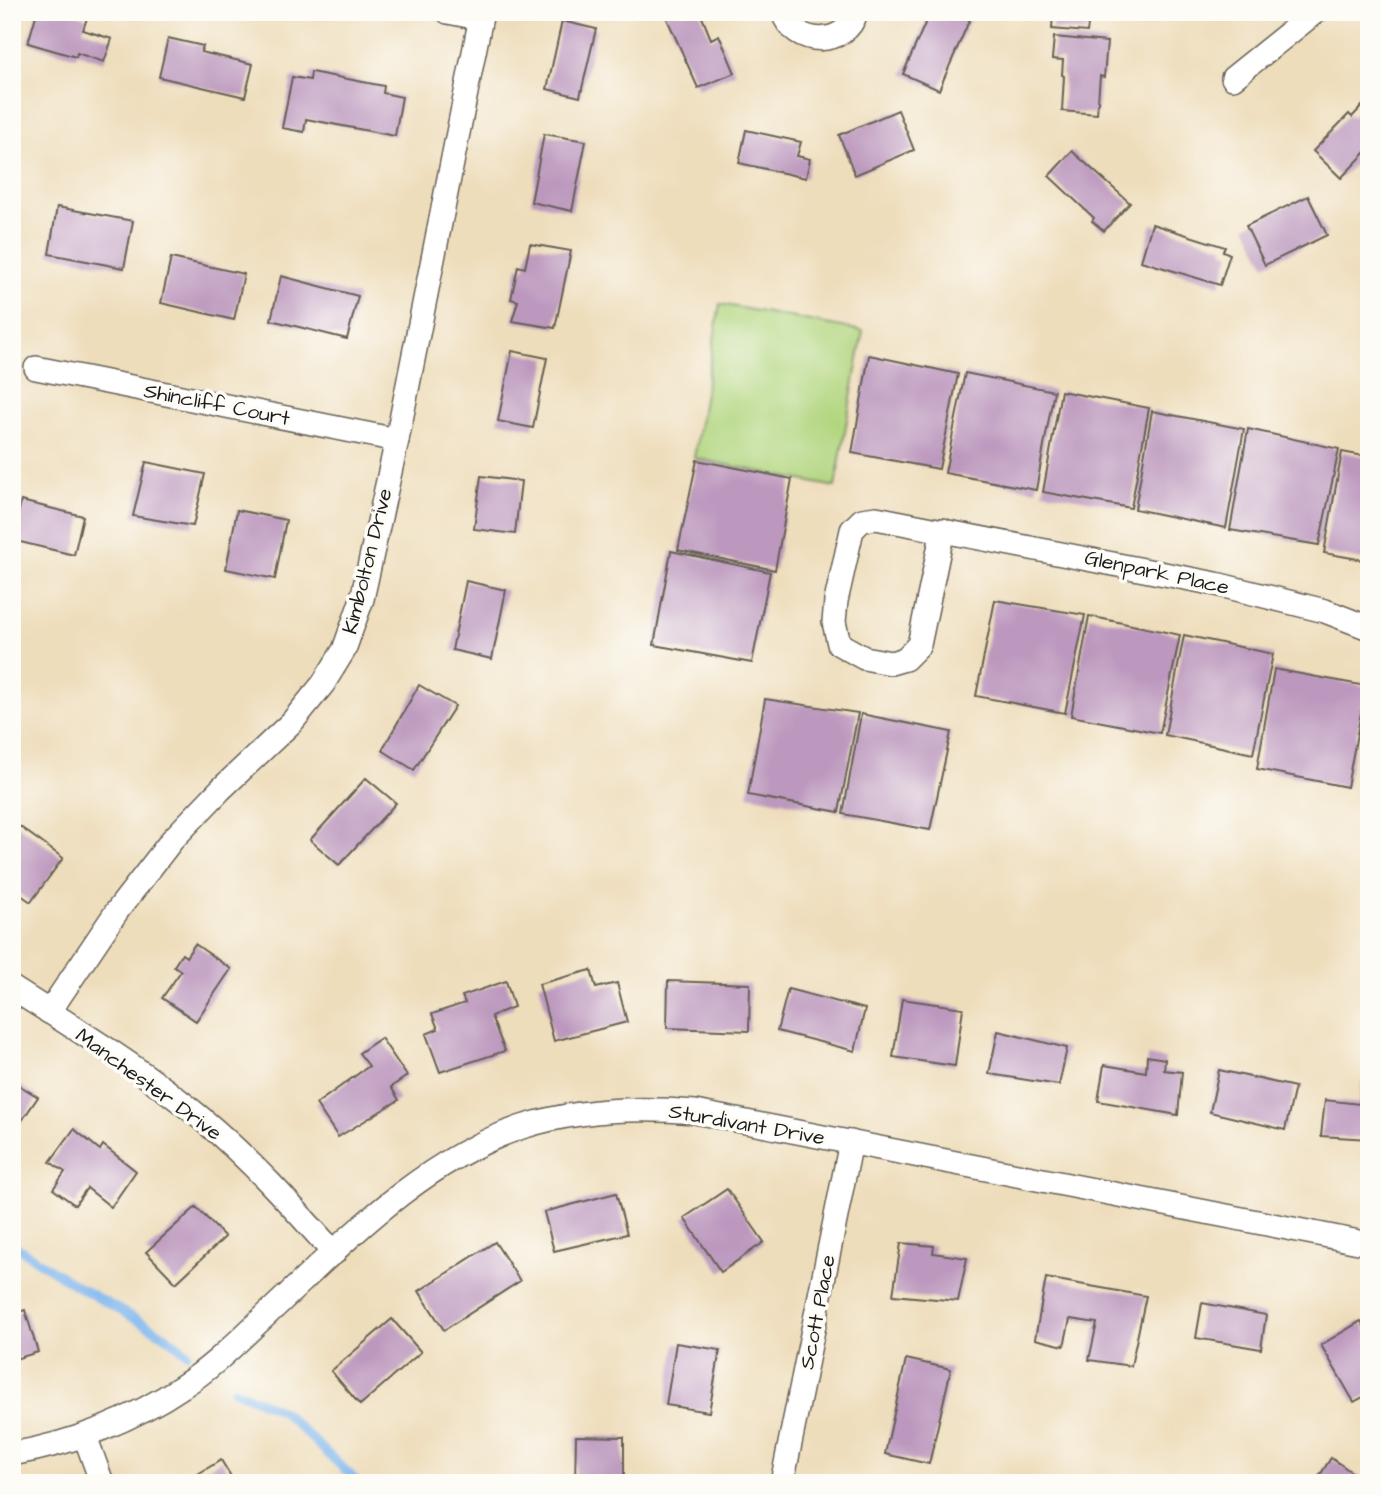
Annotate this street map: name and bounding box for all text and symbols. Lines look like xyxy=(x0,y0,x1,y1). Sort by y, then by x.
street label: Shincliff Court xyxy=(141,376,293,433)
street label: Kimbolton Drive xyxy=(335,485,400,637)
street label: Glenpark Place xyxy=(1082,543,1232,603)
street label: Manchester Drive xyxy=(70,1021,228,1147)
street label: Sturdivant Drive xyxy=(667,1097,827,1152)
street label: Scott Place xyxy=(792,1252,843,1372)

